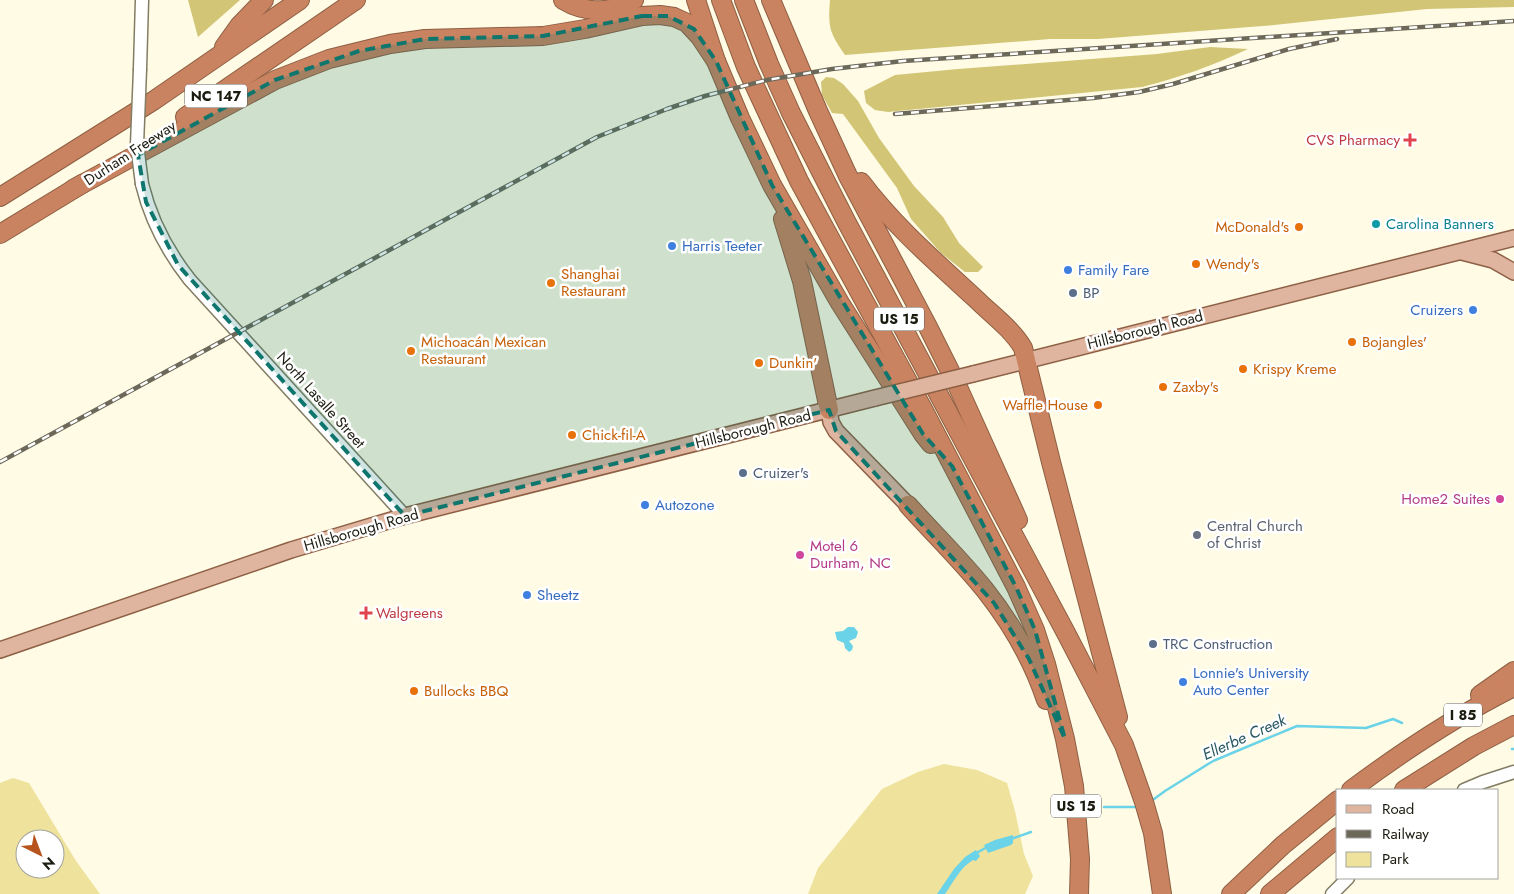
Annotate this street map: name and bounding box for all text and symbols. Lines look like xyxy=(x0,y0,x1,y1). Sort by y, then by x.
road number: NC 147 xyxy=(185,84,247,108)
street label: Durham Freeway xyxy=(80,115,181,191)
place label: CVS Pharmacy xyxy=(1306,129,1400,151)
marker: CVS Pharmacy xyxy=(1404,134,1416,146)
place label: Carolina Banners xyxy=(1386,213,1494,235)
place label: McDonald's xyxy=(1215,216,1289,238)
marker: Carolina Banners xyxy=(1370,218,1382,230)
marker: McDonald's xyxy=(1293,221,1305,233)
place label: Harris Teeter xyxy=(682,235,763,257)
marker: Harris Teeter xyxy=(666,240,678,252)
place label: Wendy's xyxy=(1206,253,1259,275)
marker: Wendy's xyxy=(1190,258,1202,270)
place label: Family Fare xyxy=(1078,259,1150,281)
place label: Shanghai Restaurant xyxy=(561,263,626,302)
marker: Family Fare xyxy=(1062,264,1074,276)
marker: Shanghai Restaurant xyxy=(545,277,557,289)
place label: BP xyxy=(1083,282,1100,304)
marker: BP xyxy=(1067,287,1079,299)
place label: Cruizers xyxy=(1410,299,1463,321)
marker: Cruizers xyxy=(1467,304,1479,316)
street label: Hillsborough Road xyxy=(1085,305,1205,355)
road number: US 15 xyxy=(874,308,924,330)
place label: Michoacán Mexican Restaurant xyxy=(421,331,546,370)
place label: Bojangles' xyxy=(1362,331,1427,353)
marker: Bojangles' xyxy=(1346,336,1358,348)
marker: Michoacán Mexican Restaurant xyxy=(405,345,417,357)
street label: North Lasalle Street xyxy=(272,347,371,453)
place label: Dunkin' xyxy=(769,352,817,374)
marker: Dunkin' xyxy=(753,357,765,369)
place label: Krispy Kreme xyxy=(1253,358,1337,380)
marker: Krispy Kreme xyxy=(1237,363,1249,375)
place label: Zaxby's xyxy=(1173,376,1218,398)
marker: Zaxby's xyxy=(1157,381,1169,393)
place label: Waffle House xyxy=(1003,394,1088,416)
marker: Waffle House xyxy=(1092,399,1104,411)
street label: Hillsborough Road xyxy=(693,404,813,454)
place label: Chick-fil-A xyxy=(582,424,646,446)
marker: Chick-fil-A xyxy=(566,429,578,441)
place label: Cruizer's xyxy=(753,462,809,484)
marker: Cruizer's xyxy=(737,467,749,479)
place label: Home2 Suites xyxy=(1401,488,1490,510)
marker: Home2 Suites xyxy=(1494,493,1506,505)
place label: Autozone xyxy=(655,494,715,516)
marker: Autozone xyxy=(639,499,651,511)
street label: Hillsborough Road xyxy=(301,503,421,557)
place label: Central Church of Christ xyxy=(1207,515,1303,554)
marker: Central Church of Christ xyxy=(1191,529,1203,541)
place label: Motel 6 Durham, NC xyxy=(810,535,891,574)
marker: Motel 6 Durham, NC xyxy=(794,549,806,561)
place label: Sheetz xyxy=(537,584,579,606)
marker: Sheetz xyxy=(521,589,533,601)
place label: Walgreens xyxy=(376,602,443,624)
marker: Walgreens xyxy=(360,607,372,619)
place label: TRC Construction xyxy=(1163,633,1273,655)
marker: TRC Construction xyxy=(1147,638,1159,650)
place label: Lonnie's University Auto Center xyxy=(1193,662,1309,701)
marker: Lonnie's University Auto Center xyxy=(1177,676,1189,688)
place label: Bullocks BBQ xyxy=(424,680,508,702)
marker: Bullocks BBQ xyxy=(408,685,420,697)
road number: I 85 xyxy=(1444,704,1482,726)
water label: Ellerbe Creek xyxy=(1199,708,1291,766)
legend xyxy=(1336,789,1499,879)
road number: US 15 xyxy=(1051,794,1101,818)
text: Road xyxy=(1382,798,1414,820)
text: Railway xyxy=(1382,823,1429,845)
north arrow xyxy=(15,829,65,879)
text: Park xyxy=(1382,848,1409,870)
text: N xyxy=(38,853,60,875)

